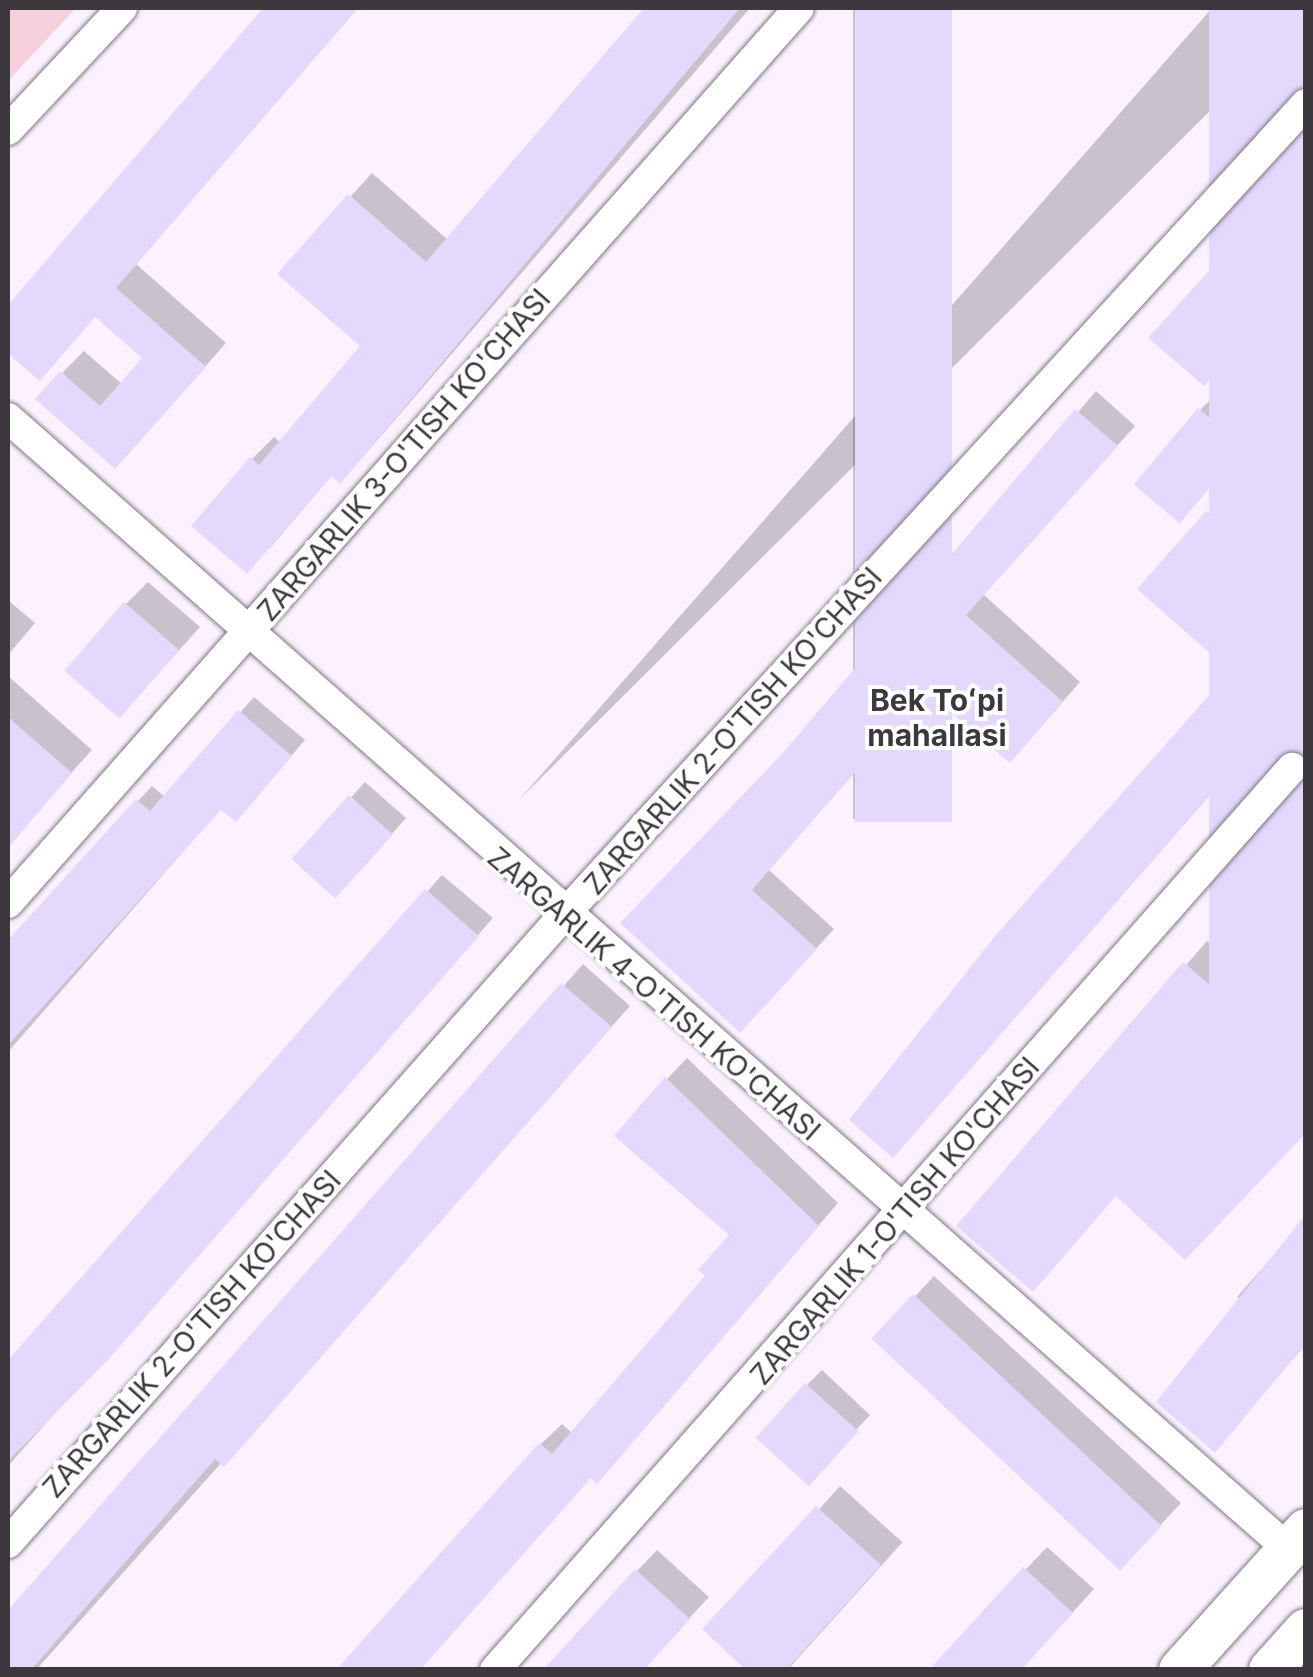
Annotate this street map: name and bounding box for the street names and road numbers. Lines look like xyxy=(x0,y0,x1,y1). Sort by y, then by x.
street label: ZARGARLIK 3-O'TISH KO'CHASI xyxy=(251,282,557,628)
street label: ZARGARLIK 2-O'TISH KO'CHASI xyxy=(577,561,889,901)
street label: ZARGARLIK 4-O'TISH KO'CHASI xyxy=(481,840,827,1148)
street label: ZARGARLIK 1-O'TISH KO'CHASI xyxy=(744,1050,1046,1392)
street label: ZARGARLIK 2-O'TISH KO'CHASI xyxy=(36,1164,348,1504)

